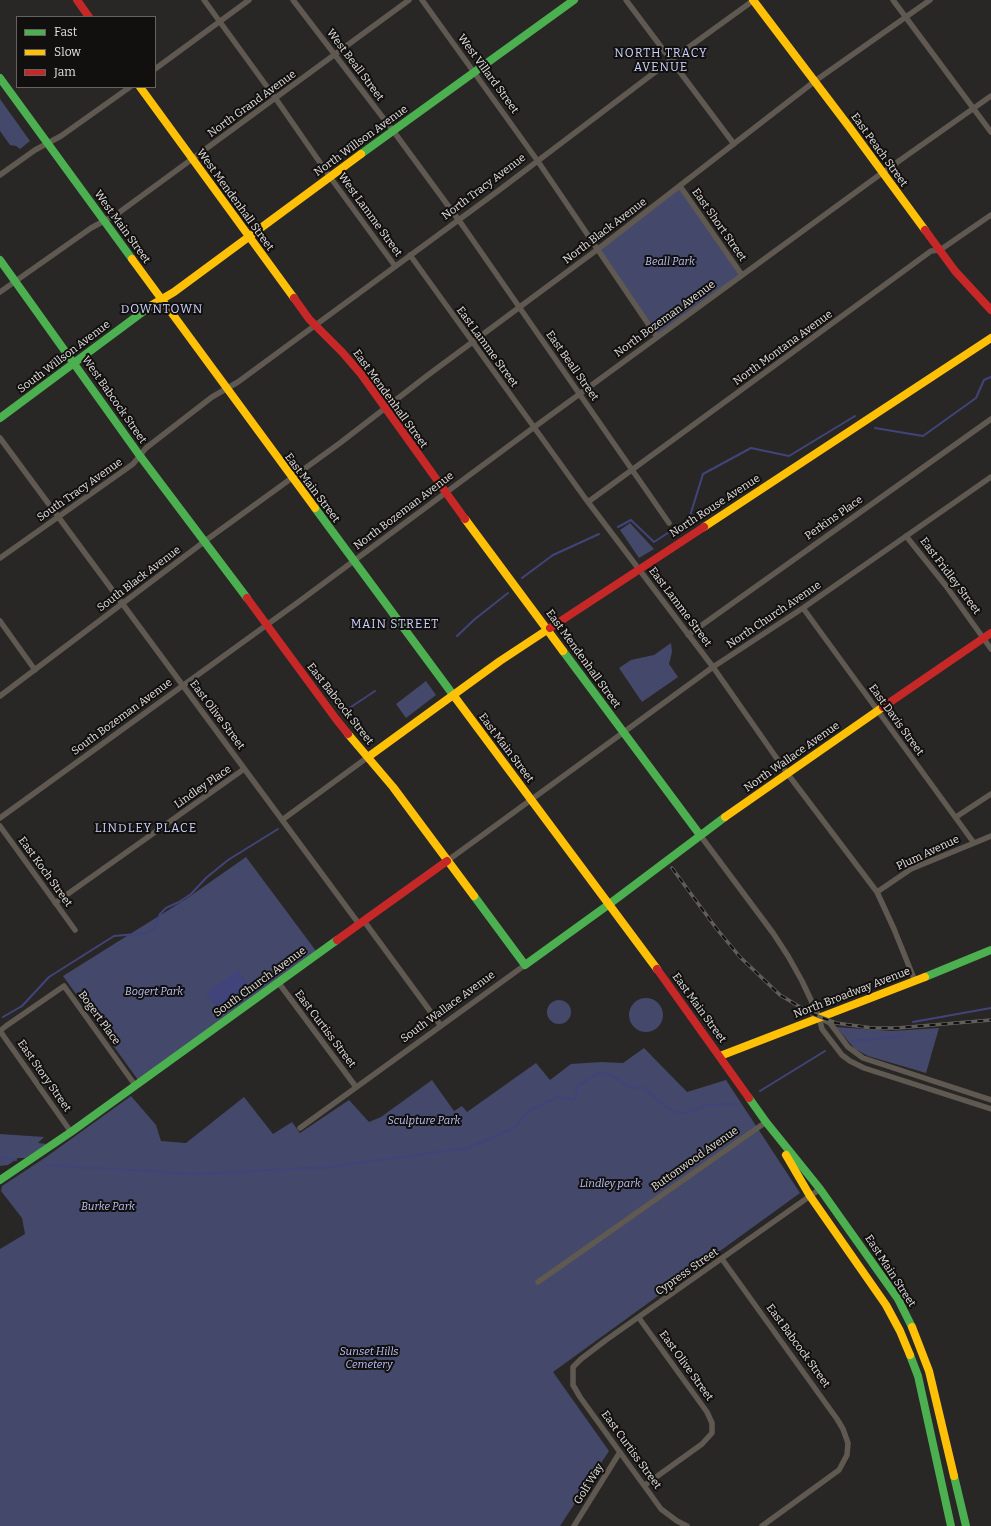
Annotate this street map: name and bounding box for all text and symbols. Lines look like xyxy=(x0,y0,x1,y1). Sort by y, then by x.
legend xyxy=(16,16,156,88)
text: Fast xyxy=(54,25,77,39)
street label: West Beall Street xyxy=(324,26,386,104)
street label: West Villard Street xyxy=(455,32,521,116)
text: Slow xyxy=(54,45,81,59)
district label: NORTH TRACY AVENUE xyxy=(614,47,708,75)
text: Jam xyxy=(54,65,76,79)
street label: North Grand Avenue xyxy=(205,68,299,140)
street label: North Willson Avenue xyxy=(312,103,410,179)
street label: East Peach Street xyxy=(848,111,910,189)
street label: West Mendenhall Street xyxy=(194,147,276,253)
street label: North Tracy Avenue xyxy=(440,151,528,223)
street label: West Lamme Street xyxy=(335,171,405,259)
street label: East Short Street xyxy=(689,186,749,264)
street label: West Main Street xyxy=(91,188,153,266)
street label: North Black Avenue xyxy=(561,195,649,267)
park label: Beall Park xyxy=(645,255,695,269)
street label: North Bozeman Avenue xyxy=(612,278,718,360)
district label: DOWNTOWN xyxy=(121,303,203,317)
street label: East Lamme Street xyxy=(453,304,521,390)
street label: North Montana Avenue xyxy=(731,308,835,388)
street label: South Willson Avenue xyxy=(15,318,113,396)
street label: East Beall Street xyxy=(543,328,601,404)
street label: East Mendenhall Street xyxy=(350,347,430,451)
street label: West Babcock Street xyxy=(79,354,149,446)
street label: East Main Street xyxy=(282,451,342,525)
street label: South Tracy Avenue xyxy=(35,456,125,524)
street label: North Bozeman Avenue xyxy=(351,469,457,553)
street label: North Rouse Avenue xyxy=(667,472,763,540)
street label: Perkins Place xyxy=(802,493,866,543)
street label: East Fridley Street xyxy=(917,535,983,617)
street label: South Black Avenue xyxy=(95,543,183,615)
street label: East Lamme Street xyxy=(646,565,714,649)
street label: North Church Avenue xyxy=(724,579,824,651)
street label: East Mendenhall Street xyxy=(543,607,623,711)
district label: MAIN STREET xyxy=(351,618,439,632)
street label: East Babcock Street xyxy=(304,661,376,747)
street label: South Bozeman Avenue xyxy=(69,676,175,758)
street label: East Olive Street xyxy=(187,678,247,752)
street label: East Davis Street xyxy=(866,682,926,758)
street label: East Main Street xyxy=(476,711,536,785)
street label: North Wallace Avenue xyxy=(742,719,842,795)
street label: Lindley Place xyxy=(172,763,234,811)
district label: LINDLEY PLACE xyxy=(95,822,197,836)
street label: Plum Avenue xyxy=(895,833,961,873)
street label: East Koch Street xyxy=(15,834,75,910)
street label: South Church Avenue xyxy=(211,944,309,1020)
street label: North Broadway Avenue xyxy=(792,965,912,1021)
street label: South Wallace Avenue xyxy=(398,968,498,1046)
street label: East Main Street xyxy=(669,970,729,1046)
park label: Bogert Park xyxy=(125,985,183,999)
street label: East Curtiss Street xyxy=(292,988,358,1070)
street label: Bogert Place xyxy=(75,989,123,1047)
street label: East Story Street xyxy=(14,1037,74,1115)
park label: Sculpture Park xyxy=(388,1114,460,1128)
street label: Buttonwood Avenue xyxy=(649,1124,741,1194)
park label: Lindley park xyxy=(579,1177,641,1191)
park label: Burke Park xyxy=(81,1200,135,1214)
street label: East Main Street xyxy=(862,1233,918,1309)
street label: Cypress Street xyxy=(653,1246,721,1298)
street label: East Babcock Street xyxy=(763,1302,833,1390)
street label: East Olive Street xyxy=(656,1328,716,1404)
park label: Sunset Hills Cemetery xyxy=(339,1345,399,1371)
street label: East Curtiss Street xyxy=(598,1408,664,1492)
street label: Golf Way xyxy=(571,1461,607,1507)

